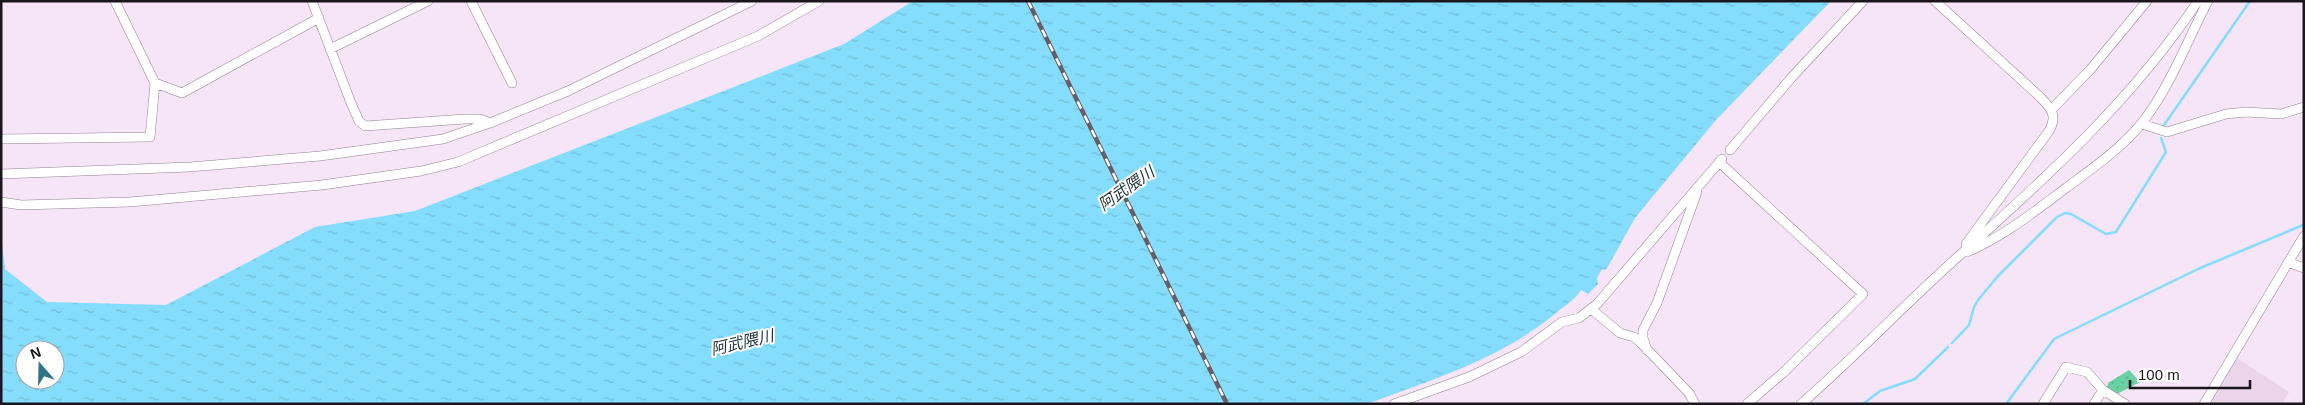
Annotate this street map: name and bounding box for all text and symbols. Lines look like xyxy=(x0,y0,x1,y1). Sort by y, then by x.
water label: 阿武隈川 xyxy=(1095,162,1159,214)
water label: 阿武隈川 xyxy=(709,327,777,358)
north arrow xyxy=(15,340,65,390)
text: N xyxy=(28,344,43,362)
scale bar xyxy=(2130,358,2250,390)
text: 100 m xyxy=(2138,366,2180,383)

